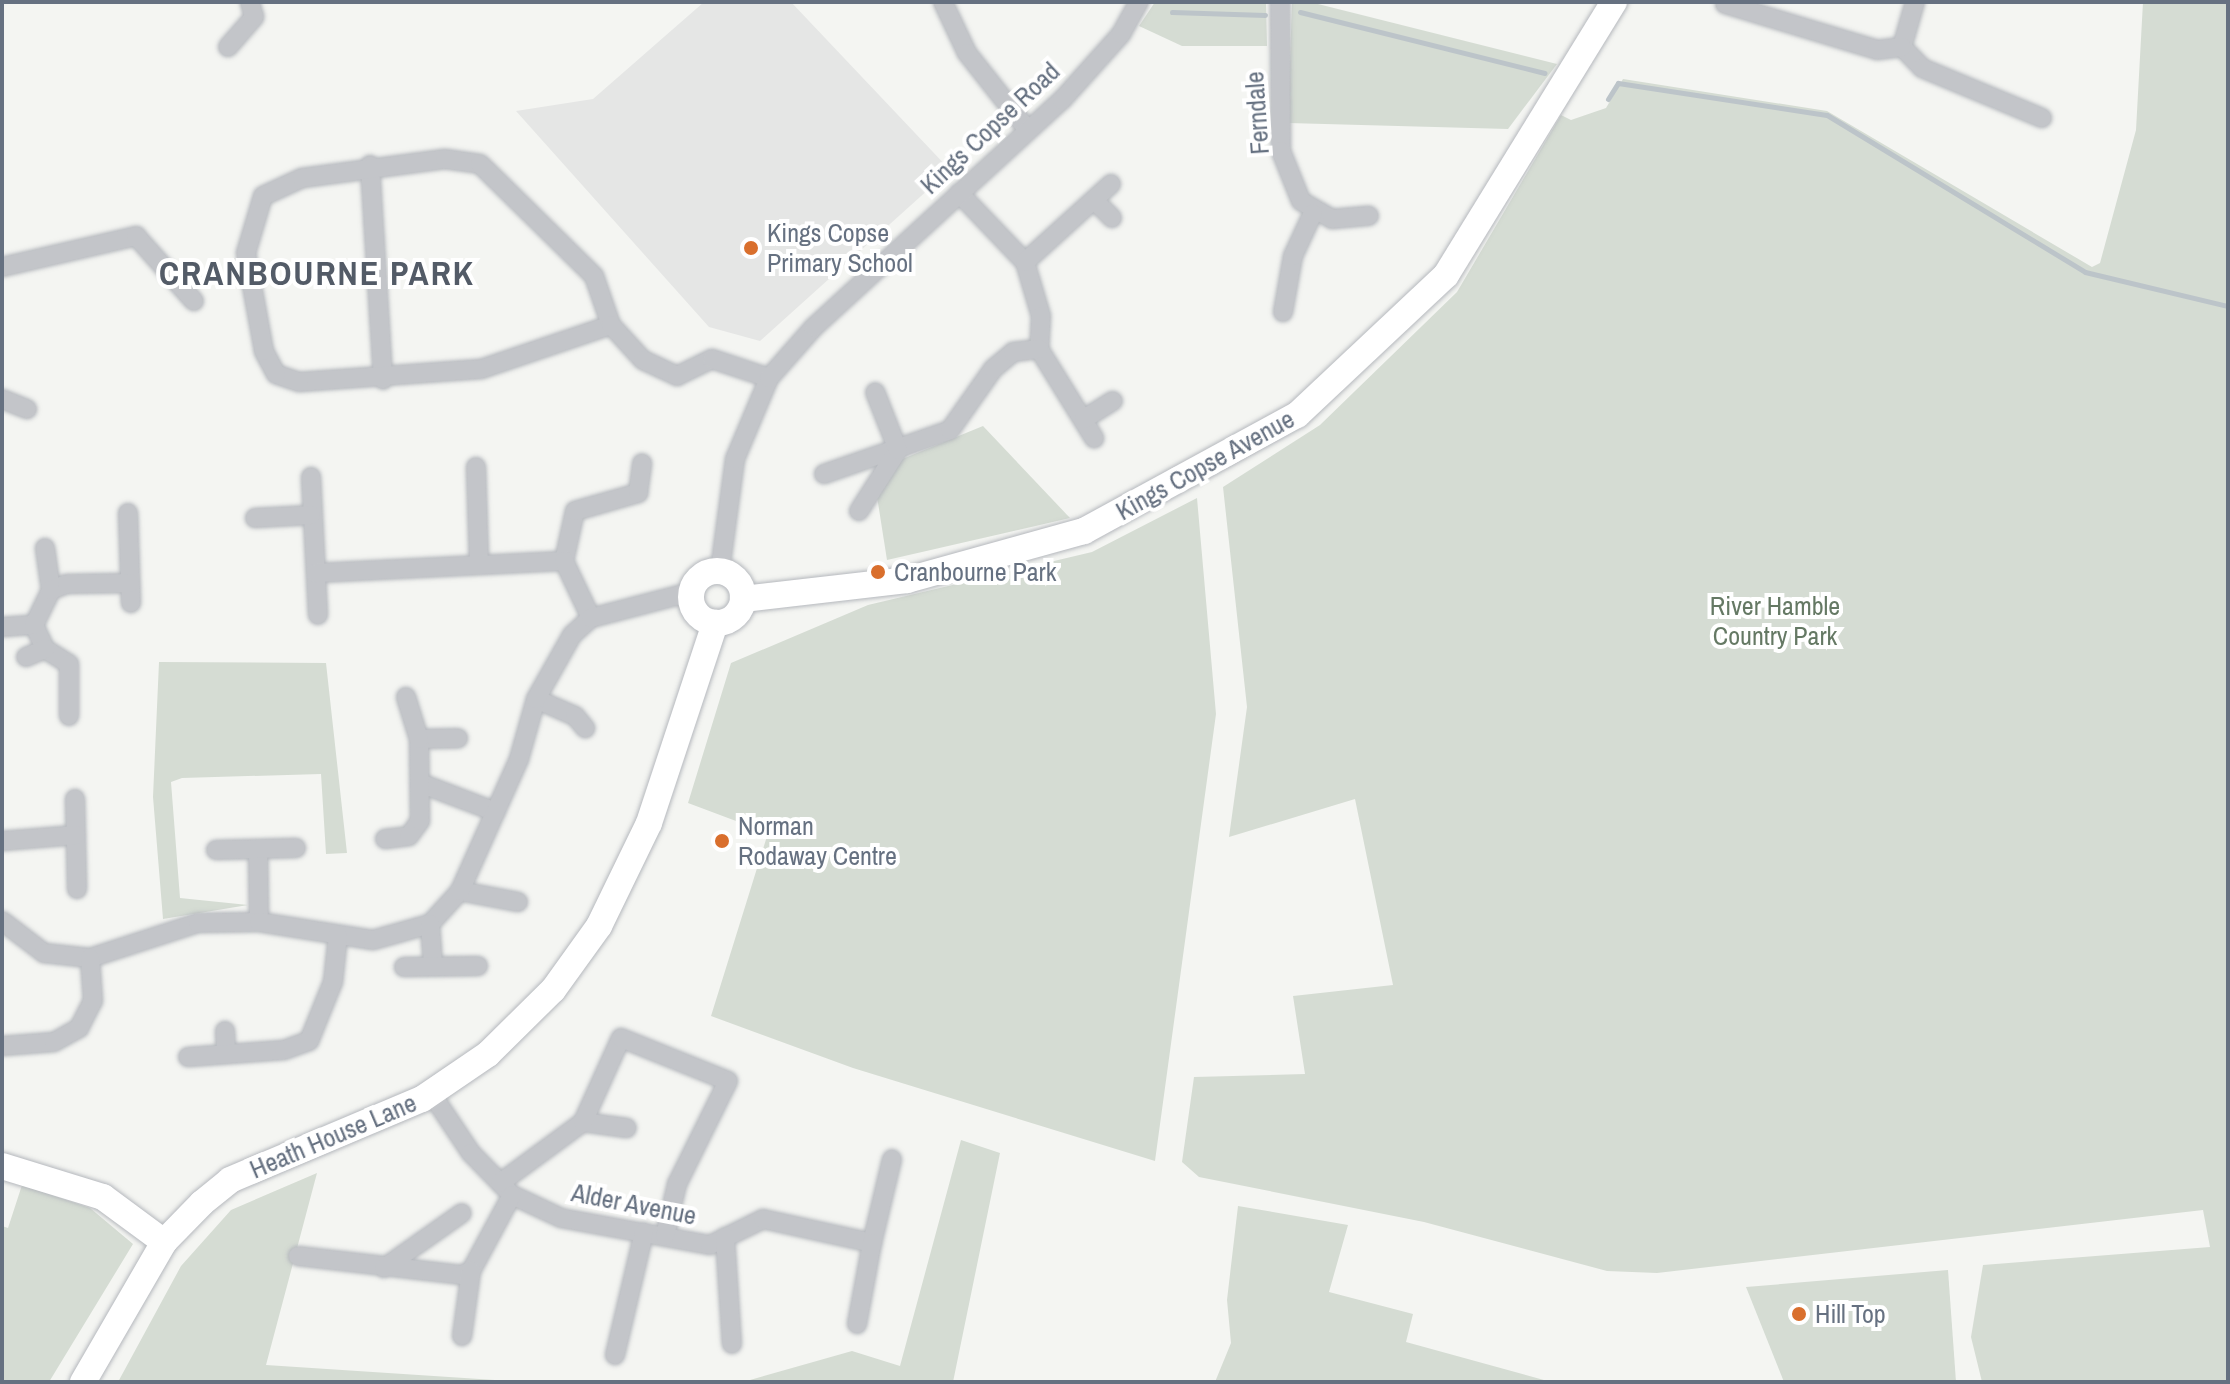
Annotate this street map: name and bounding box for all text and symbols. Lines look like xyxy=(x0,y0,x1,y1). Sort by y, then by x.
street label: Kings Copse Road xyxy=(914,56,1066,200)
street label: Ferndale xyxy=(1239,70,1275,156)
place label: Kings Copse Primary School xyxy=(767,217,913,278)
marker: Kings Copse Primary School xyxy=(742,239,760,257)
district label: CRANBOURNE PARK xyxy=(159,254,475,294)
street label: Kings Copse Avenue xyxy=(1110,403,1300,527)
place label: Cranbourne Park xyxy=(894,556,1056,588)
marker: Cranbourne Park xyxy=(869,563,887,581)
park label: River Hamble Country Park xyxy=(1710,590,1840,652)
place label: Norman Rodaway Centre xyxy=(738,810,897,872)
marker: Norman Rodaway Centre xyxy=(713,832,731,850)
street label: Heath House Lane xyxy=(245,1087,421,1185)
street label: Alder Avenue xyxy=(568,1177,700,1231)
place label: Hill Top xyxy=(1815,1298,1886,1330)
marker: Hill Top xyxy=(1790,1305,1808,1323)

